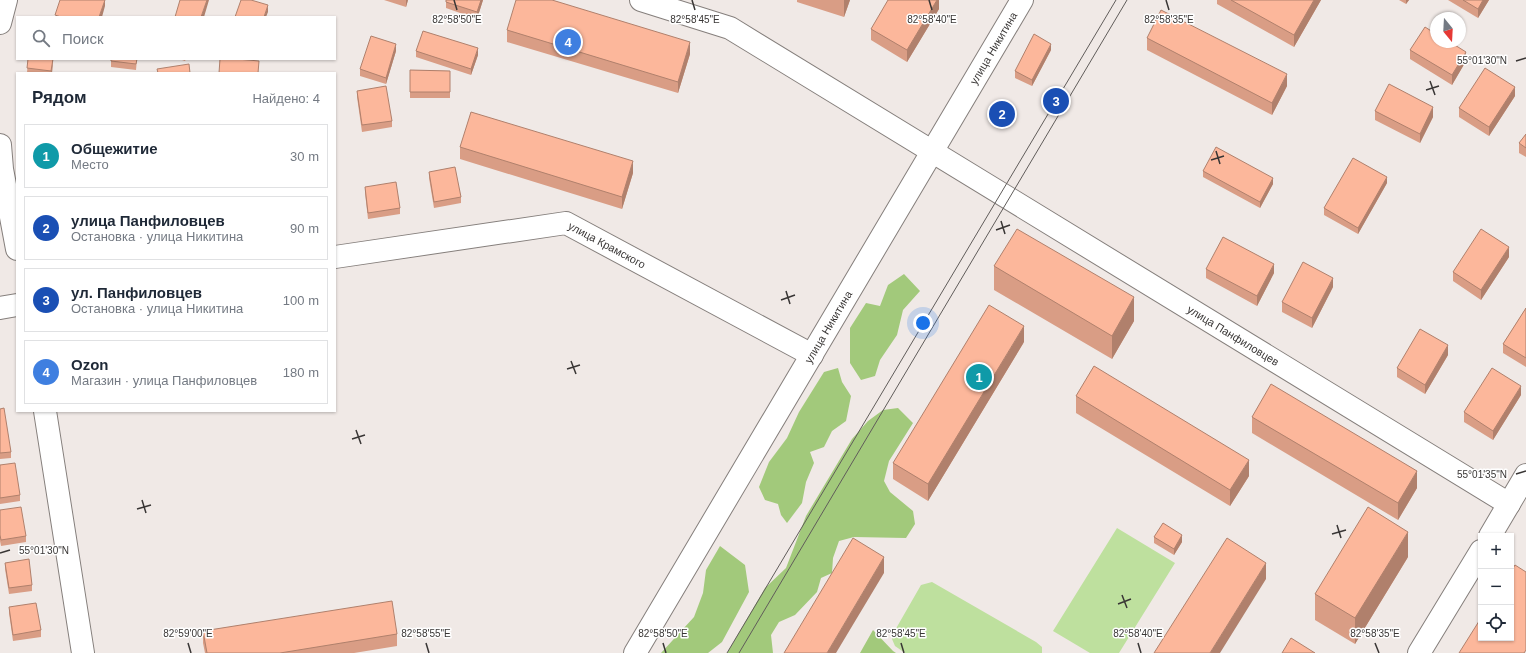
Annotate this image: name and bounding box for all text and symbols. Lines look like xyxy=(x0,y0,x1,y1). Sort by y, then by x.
street label: улица Никитина xyxy=(967,9,1020,86)
north arrow xyxy=(1430,12,1466,48)
text: 82°58'50"E xyxy=(432,14,482,25)
text: 82°58'45"E xyxy=(670,14,720,25)
text: 82°58'40"E xyxy=(907,14,957,25)
text: 82°58'35"E xyxy=(1144,14,1194,25)
search box xyxy=(16,16,336,60)
icon: search xyxy=(30,27,52,49)
pin: 4 xyxy=(555,27,581,57)
text: Поиск xyxy=(62,30,104,47)
text: 55°01'30"N xyxy=(1457,55,1507,66)
pin: 3 xyxy=(1043,86,1069,116)
text: Рядом xyxy=(32,88,87,107)
text: Найдено: 4 xyxy=(252,91,320,106)
pin: 2 xyxy=(989,99,1015,129)
text: Общежитие xyxy=(71,140,158,157)
text: 1 xyxy=(42,149,50,164)
text: 30 m xyxy=(290,149,319,164)
text: Место xyxy=(71,157,109,172)
text: улица Панфиловцев xyxy=(71,212,225,229)
street label: улица Крамского xyxy=(566,219,648,271)
text: 2 xyxy=(42,221,50,236)
text: 90 m xyxy=(290,221,319,236)
text: Остановка · улица Никитина xyxy=(71,229,243,244)
text: ул. Панфиловцев xyxy=(71,284,202,301)
street label: улица Никитина xyxy=(802,288,855,365)
text: 3 xyxy=(42,293,50,308)
text: 100 m xyxy=(283,293,319,308)
text: Остановка · улица Никитина xyxy=(71,301,243,316)
street label: улица Панфиловцев xyxy=(1185,303,1281,368)
your location xyxy=(913,313,933,333)
text: Ozon xyxy=(71,356,109,373)
pin: 1 xyxy=(966,362,992,392)
text: 4 xyxy=(42,365,50,380)
text: 180 m xyxy=(283,365,319,380)
text: Магазин · улица Панфиловцев xyxy=(71,373,257,388)
text: 55°01'35"N xyxy=(1457,469,1507,480)
map controls xyxy=(1478,533,1514,641)
button: + xyxy=(1478,533,1514,569)
text: 55°01'30"N xyxy=(19,545,69,556)
button: − xyxy=(1478,569,1514,605)
button: locate xyxy=(1478,605,1514,641)
text: 82°59'00"E xyxy=(163,628,213,639)
text: 82°58'55"E xyxy=(401,628,451,639)
text: 82°58'50"E xyxy=(638,628,688,639)
text: 82°58'45"E xyxy=(876,628,926,639)
text: 82°58'40"E xyxy=(1113,628,1163,639)
text: 82°58'35"E xyxy=(1350,628,1400,639)

